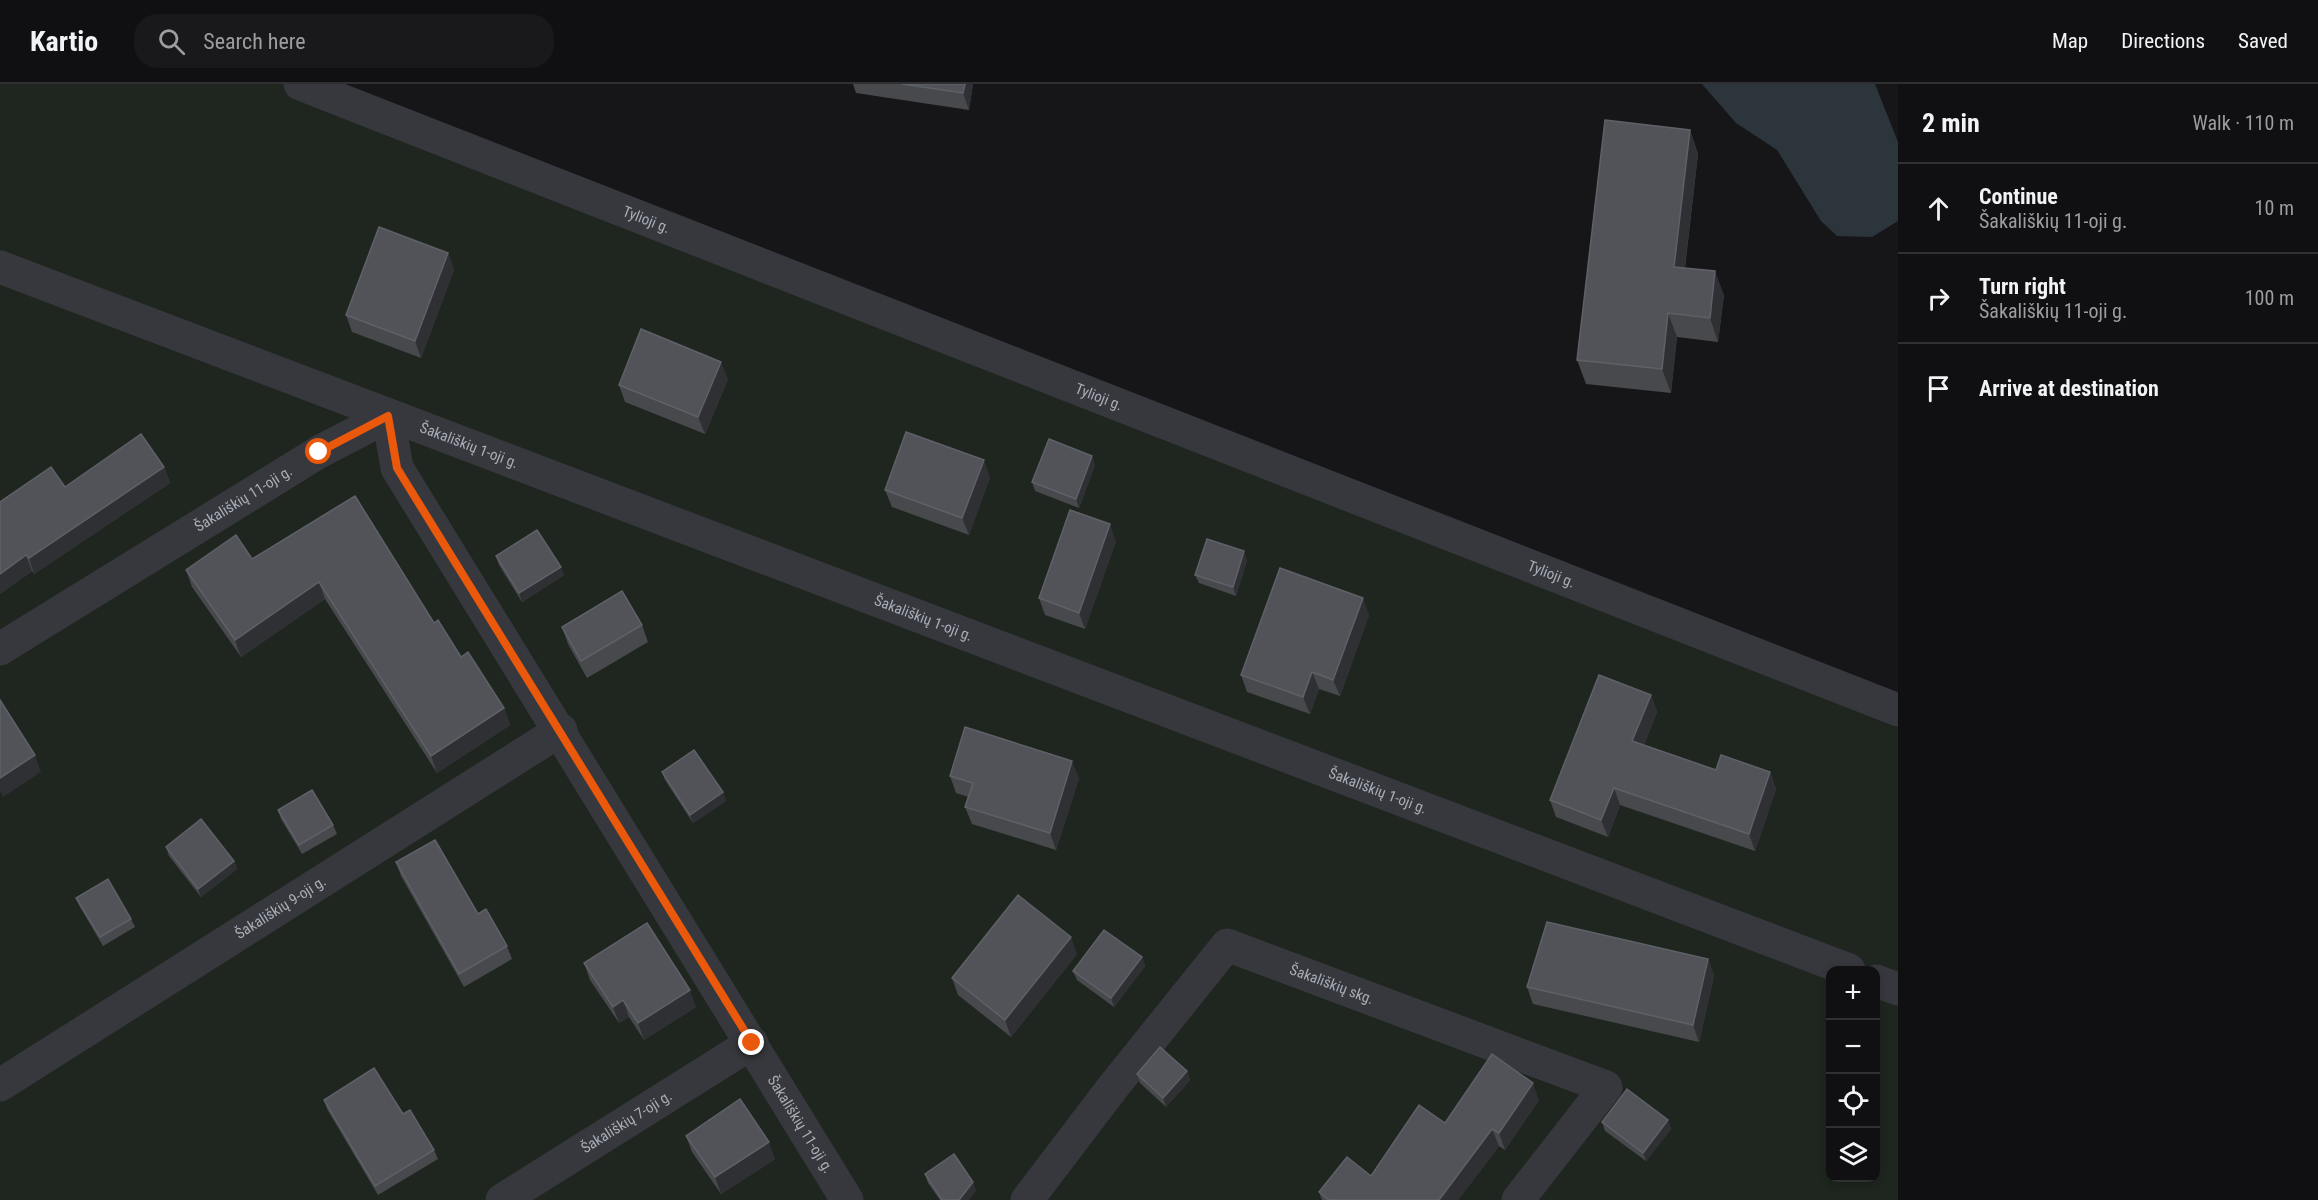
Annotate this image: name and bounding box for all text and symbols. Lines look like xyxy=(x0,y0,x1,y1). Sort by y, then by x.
search box xyxy=(134,14,554,68)
text: Kartio xyxy=(30,25,98,58)
icon: search xyxy=(155,25,188,58)
text: Search here xyxy=(203,29,306,54)
text: Map xyxy=(2052,29,2088,53)
text: Directions xyxy=(2121,29,2205,53)
text: Saved xyxy=(2238,29,2288,53)
text: 2 min xyxy=(1922,108,1980,138)
text: Walk · 110 m xyxy=(2193,111,2294,135)
text: Continue xyxy=(1979,184,2058,209)
icon: ahead xyxy=(1922,192,1955,225)
text: 10 m xyxy=(2255,196,2294,220)
street label: Tylioji g. xyxy=(620,202,673,237)
text: Šakališkių 11-oji g. xyxy=(1979,209,2127,233)
text: Turn right xyxy=(1979,274,2066,299)
icon: right xyxy=(1922,282,1955,315)
text: 100 m xyxy=(2245,286,2294,310)
text: Šakališkių 11-oji g. xyxy=(1979,299,2127,323)
icon: arrive xyxy=(1922,372,1955,405)
text: Arrive at destination xyxy=(1979,376,2159,401)
street label: Tylioji g. xyxy=(1073,380,1125,414)
street label: Šakališkių 1-oji g. xyxy=(417,419,521,472)
route start xyxy=(305,438,331,464)
street label: Šakališkių 11-oji g. xyxy=(191,462,295,536)
street label: Tylioji g. xyxy=(1525,557,1578,592)
street label: Šakališkių 1-oji g. xyxy=(872,591,975,645)
street label: Šakališkių 1-oji g. xyxy=(1326,764,1430,818)
street label: Šakališkių 9-oji g. xyxy=(232,872,329,943)
street label: Šakališkių skg. xyxy=(1287,960,1376,1008)
map controls xyxy=(1826,966,1880,1182)
button: + xyxy=(1826,966,1880,1020)
button: − xyxy=(1826,1020,1880,1074)
route end xyxy=(738,1029,764,1055)
street label: Šakališkių 11-oji g. xyxy=(764,1072,837,1177)
button: locate xyxy=(1826,1074,1880,1128)
street label: Šakališkių 7-oji g. xyxy=(578,1087,675,1157)
button: layers xyxy=(1826,1128,1880,1182)

